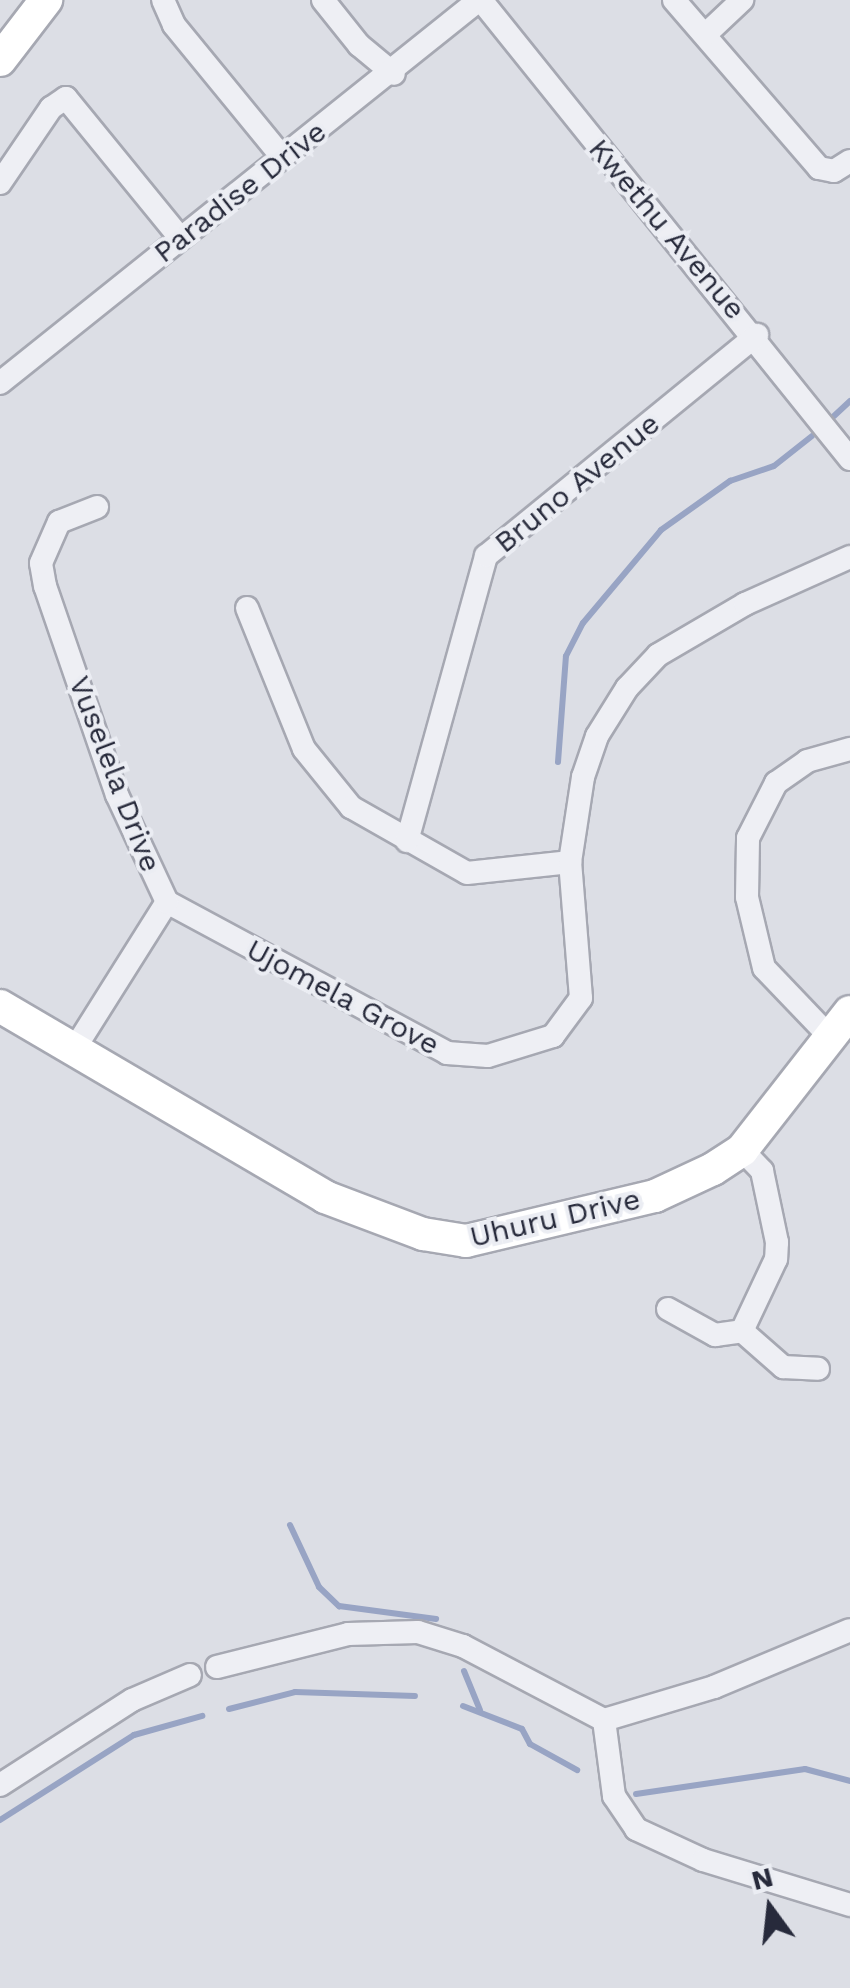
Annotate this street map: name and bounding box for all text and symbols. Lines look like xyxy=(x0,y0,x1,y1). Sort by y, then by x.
street label: Paradise Drive xyxy=(147,114,333,270)
street label: Kwethu Avenue xyxy=(581,131,753,327)
street label: Bruno Avenue xyxy=(487,405,667,561)
street label: Vuselela Drive xyxy=(61,671,169,877)
street label: Ujomela Grove xyxy=(240,931,446,1063)
street label: Uhuru Drive xyxy=(466,1181,644,1255)
north arrow xyxy=(720,1858,820,1958)
text: N xyxy=(748,1860,776,1897)

